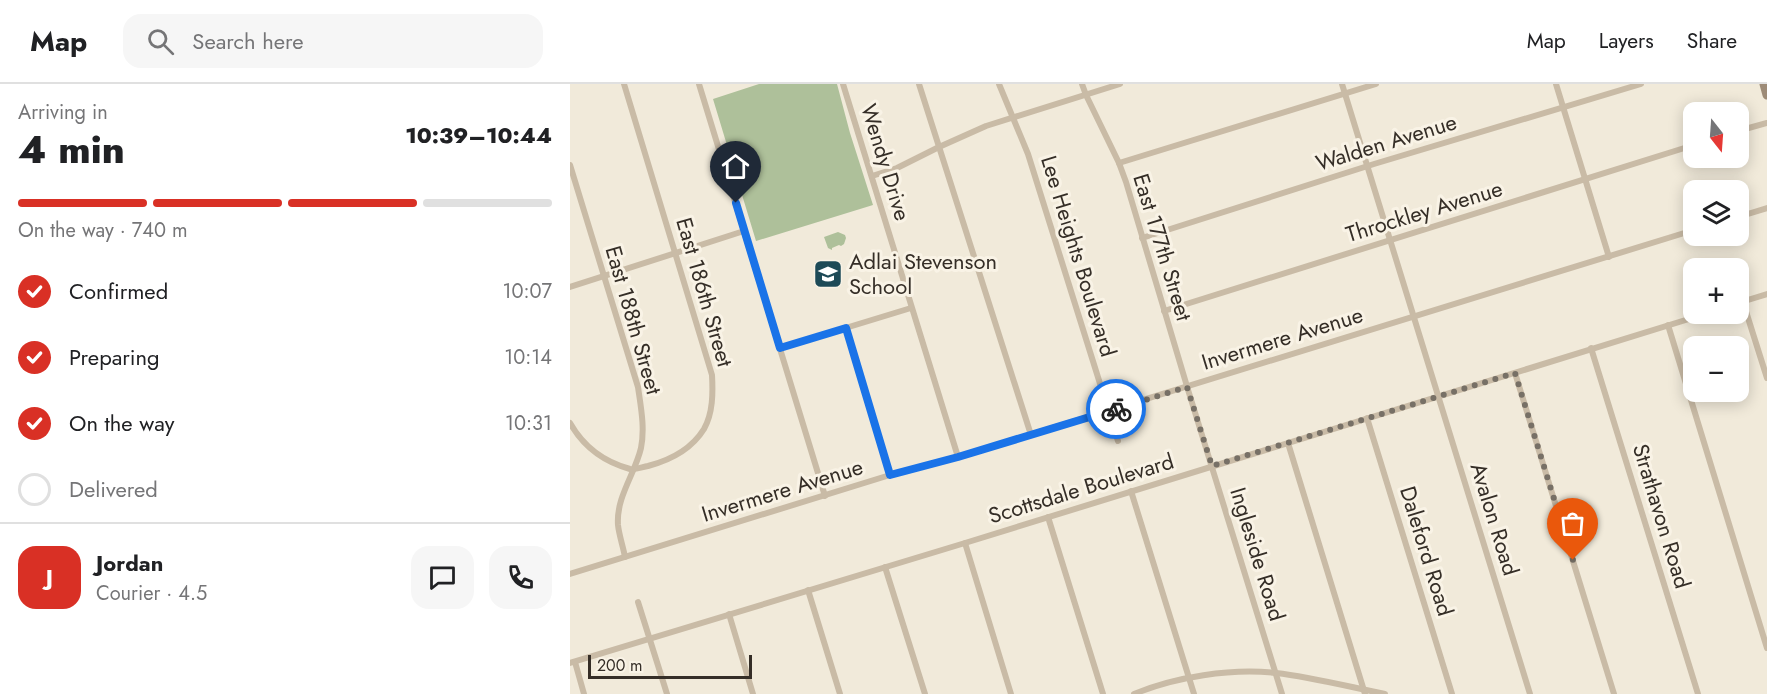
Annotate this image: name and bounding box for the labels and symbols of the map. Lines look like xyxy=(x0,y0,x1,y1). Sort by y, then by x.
street label: Wendy Drive xyxy=(853,100,919,224)
north arrow xyxy=(1683,102,1749,168)
street label: Walden Avenue xyxy=(1312,105,1460,179)
pin xyxy=(710,141,761,203)
street label: Lee Heights Boulevard xyxy=(1033,151,1125,361)
street label: East 177th Street xyxy=(1125,169,1201,325)
street label: Throckley Avenue xyxy=(1342,172,1506,250)
street label: East 186th Street xyxy=(668,214,742,371)
street label: East 188th Street xyxy=(597,242,671,399)
place label: Adlai Stevenson School xyxy=(849,245,997,302)
school or university icon: Adlai Stevenson School xyxy=(812,258,844,290)
street label: Invermere Avenue xyxy=(1197,298,1367,378)
courier xyxy=(1086,379,1146,439)
street label: Strathavon Road xyxy=(1625,440,1699,592)
street label: Scottsdale Boulevard xyxy=(984,445,1178,531)
street label: Invermere Avenue xyxy=(697,450,867,530)
street label: Avalon Road xyxy=(1463,459,1527,579)
street label: Daleford Road xyxy=(1392,482,1462,620)
street label: Ingleside Road xyxy=(1222,483,1294,625)
pin xyxy=(1547,498,1598,560)
scale bar xyxy=(588,652,752,680)

